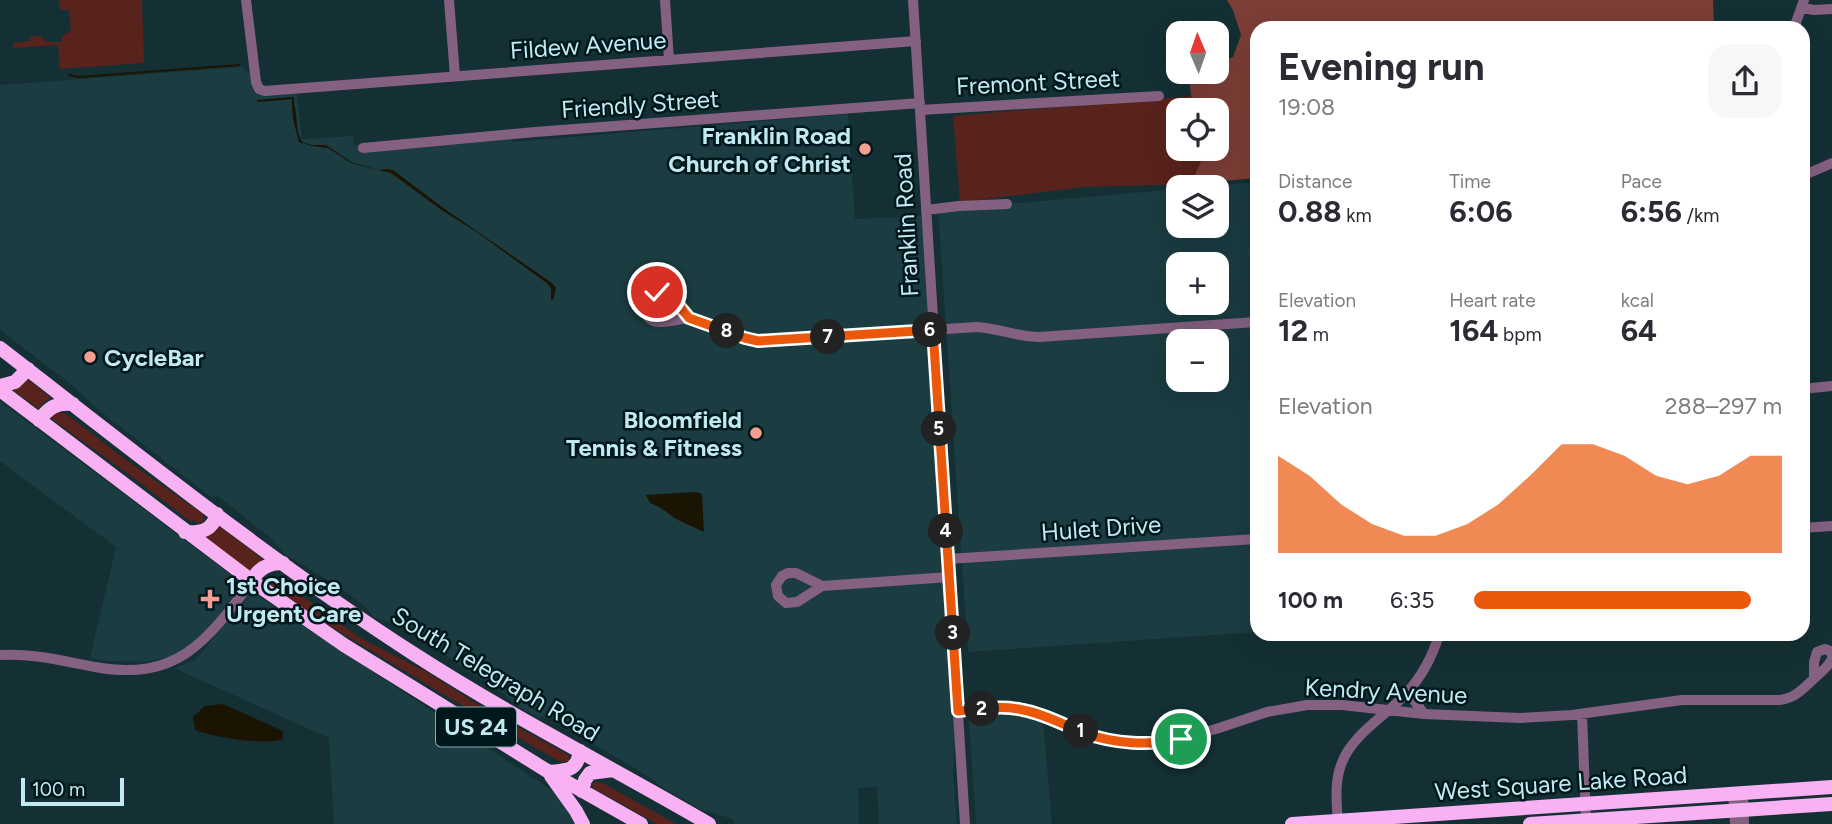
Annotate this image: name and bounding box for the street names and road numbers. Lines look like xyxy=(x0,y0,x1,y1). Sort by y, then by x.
street label: Fildew Avenue xyxy=(509,25,667,65)
street label: Fremont Street xyxy=(955,63,1121,101)
street label: Friendly Street xyxy=(560,84,720,124)
street label: Franklin Road xyxy=(888,153,924,297)
street label: Hulet Drive xyxy=(1040,509,1162,547)
street label: South Telegraph Road xyxy=(387,601,605,747)
street label: Kendry Avenue xyxy=(1304,672,1468,710)
road number: US 24 xyxy=(436,708,516,747)
street label: West Square Lake Road xyxy=(1434,760,1688,806)

